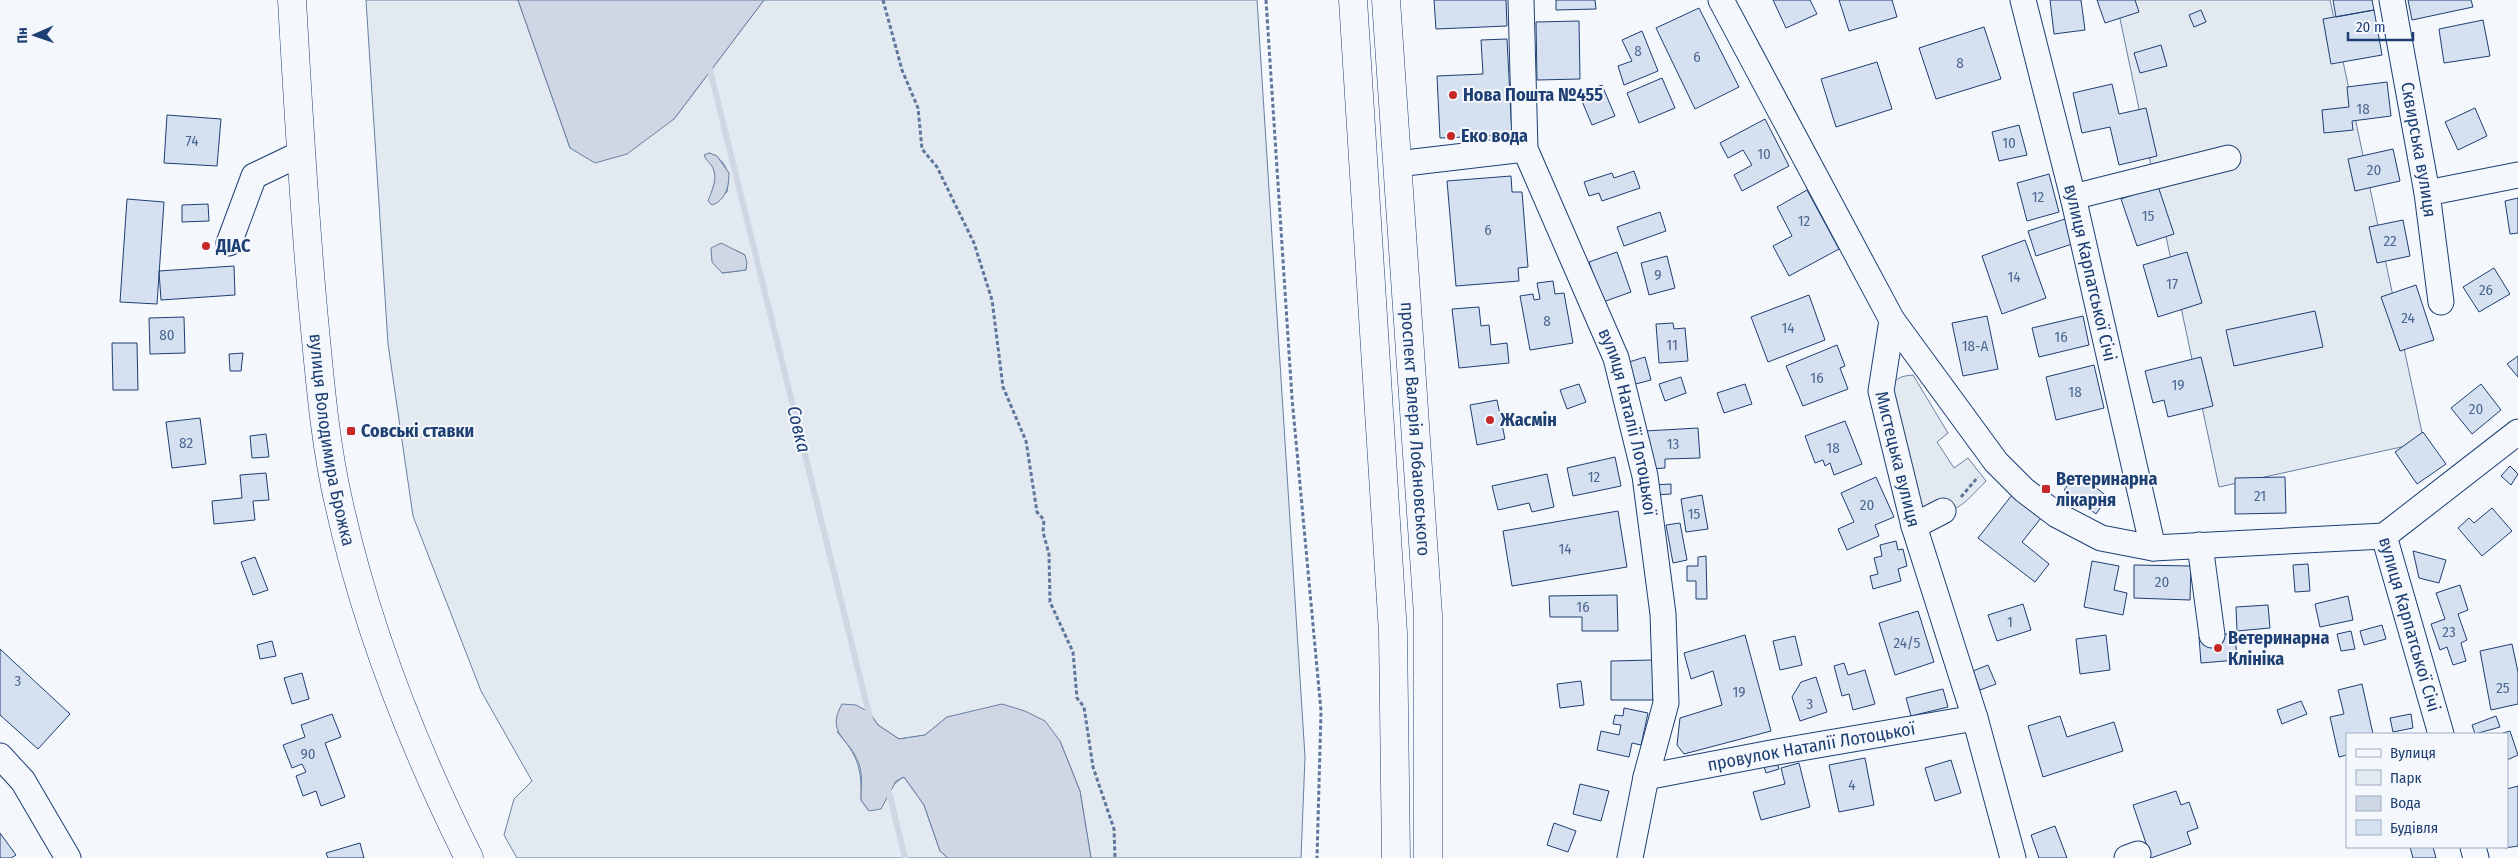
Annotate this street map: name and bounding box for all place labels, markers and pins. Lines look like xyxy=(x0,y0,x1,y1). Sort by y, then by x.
place label: Нова Пошта №455 xyxy=(1463,84,1603,106)
marker: Нова Пошта №455 xyxy=(1447,89,1459,101)
place label: Еко вода xyxy=(1461,125,1528,147)
marker: Еко вода xyxy=(1445,130,1457,142)
place label: ДІАС xyxy=(215,235,251,257)
marker: ДІАС xyxy=(200,240,212,252)
place label: Жасмін xyxy=(1499,409,1557,431)
marker: Жасмін xyxy=(1484,414,1496,426)
place label: Совські ставки xyxy=(361,420,474,442)
marker: Совські ставки xyxy=(345,425,357,437)
place label: Ветеринарна лікарня xyxy=(2056,468,2157,511)
marker: Ветеринарна лікарня xyxy=(2040,483,2052,495)
place label: Ветеринарна Клініка xyxy=(2228,627,2329,670)
marker: Ветеринарна Клініка xyxy=(2212,642,2224,654)

